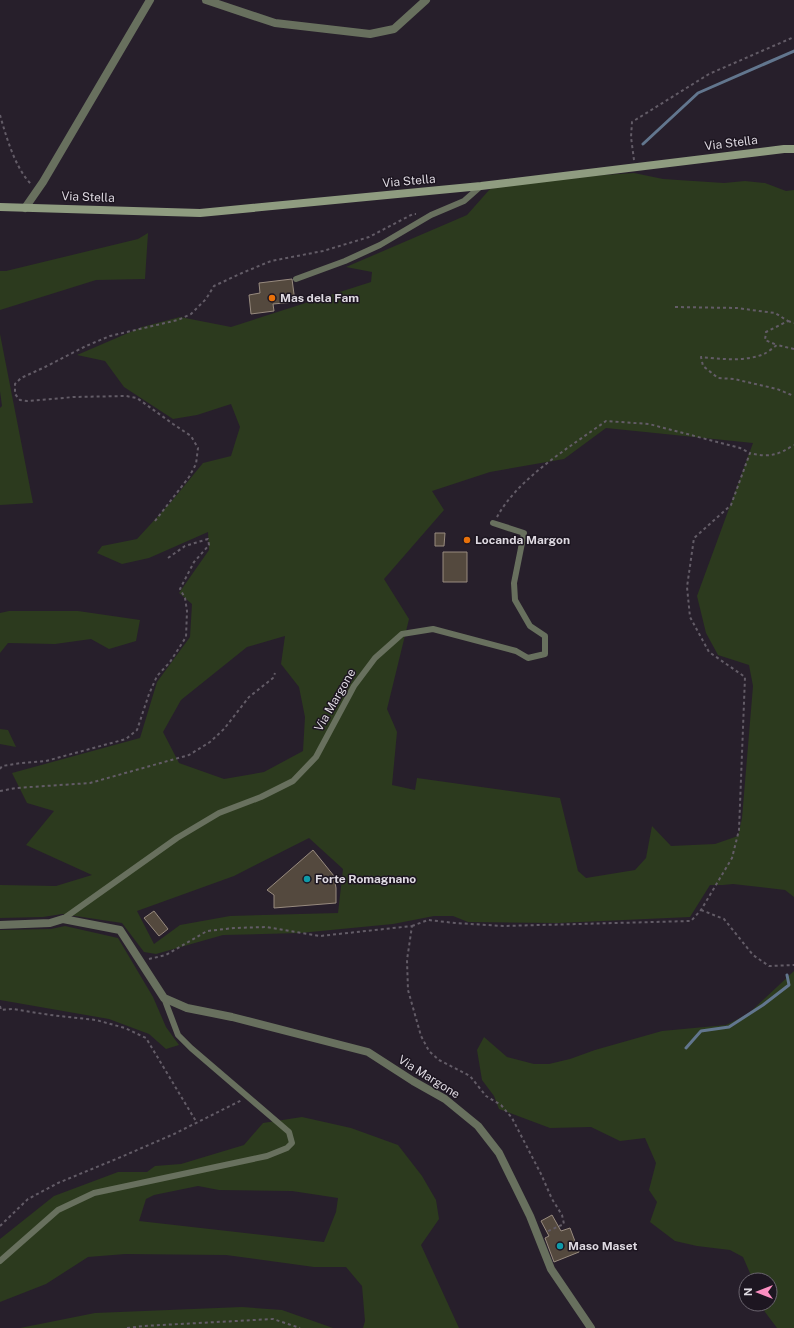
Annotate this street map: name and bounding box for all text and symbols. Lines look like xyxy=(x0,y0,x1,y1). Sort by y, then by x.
street label: Via Stella xyxy=(704,133,758,153)
street label: Via Stella xyxy=(382,172,436,190)
street label: Via Stella xyxy=(61,189,115,205)
place label: Mas dela Fam xyxy=(280,291,359,305)
marker: Mas dela Fam xyxy=(267,293,277,303)
place label: Locanda Margon xyxy=(475,533,570,547)
marker: Locanda Margon xyxy=(462,535,472,545)
street label: Via Margone xyxy=(311,666,359,734)
place label: Forte Romagnano xyxy=(315,872,416,886)
marker: Forte Romagnano xyxy=(302,874,312,884)
street label: Via Margone xyxy=(396,1052,463,1102)
place label: Maso Maset xyxy=(568,1239,637,1253)
marker: Maso Maset xyxy=(555,1241,565,1251)
north arrow xyxy=(738,1272,778,1312)
text: N xyxy=(742,1288,754,1296)

